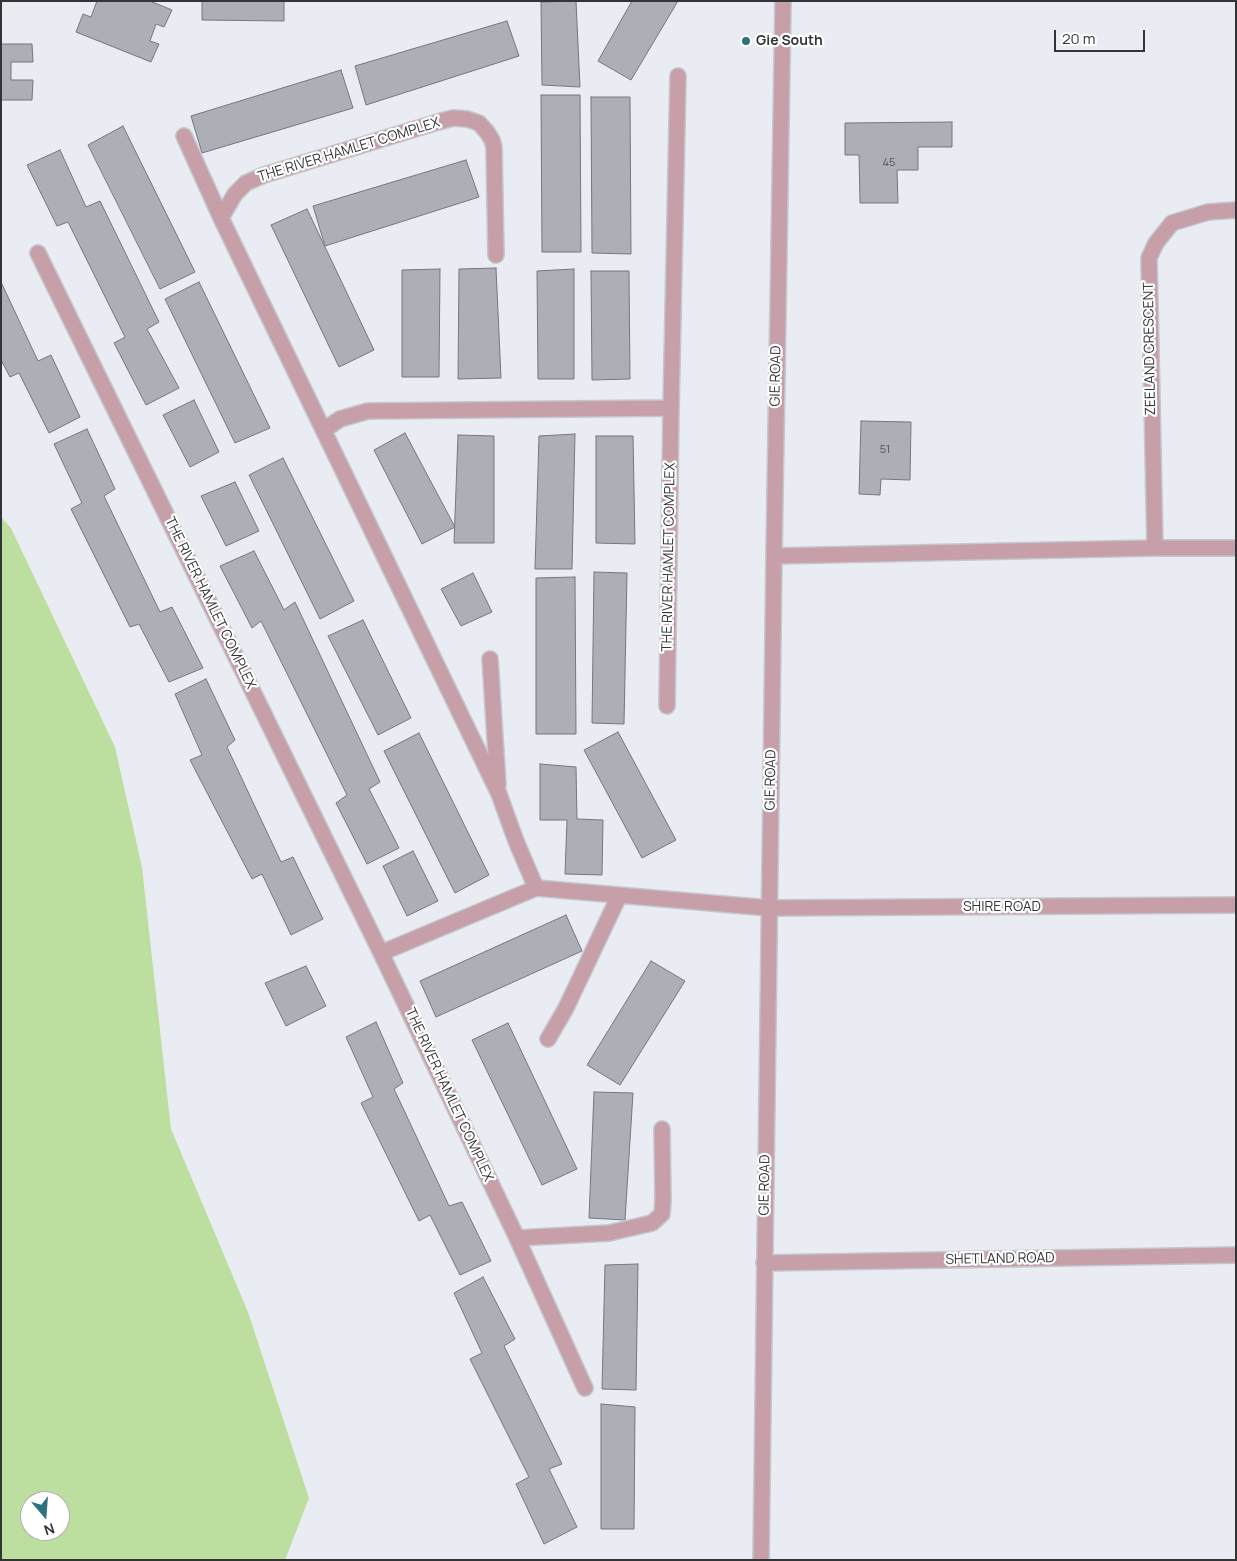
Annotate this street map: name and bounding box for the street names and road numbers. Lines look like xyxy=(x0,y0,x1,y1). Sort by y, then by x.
street label: THE RIVER HAMLET COMPLEX xyxy=(256,114,442,186)
street label: ZEELAND CRESCENT xyxy=(1140,282,1160,416)
street label: GIE ROAD xyxy=(767,345,785,407)
street label: THE RIVER HAMLET COMPLEX xyxy=(659,462,679,652)
street label: THE RIVER HAMLET COMPLEX xyxy=(161,514,259,692)
street label: GIE ROAD xyxy=(762,749,780,811)
street label: SHIRE ROAD xyxy=(963,899,1041,915)
street label: THE RIVER HAMLET COMPLEX xyxy=(401,1006,497,1184)
street label: GIE ROAD xyxy=(756,1154,774,1216)
street label: SHETLAND ROAD xyxy=(945,1250,1055,1268)

